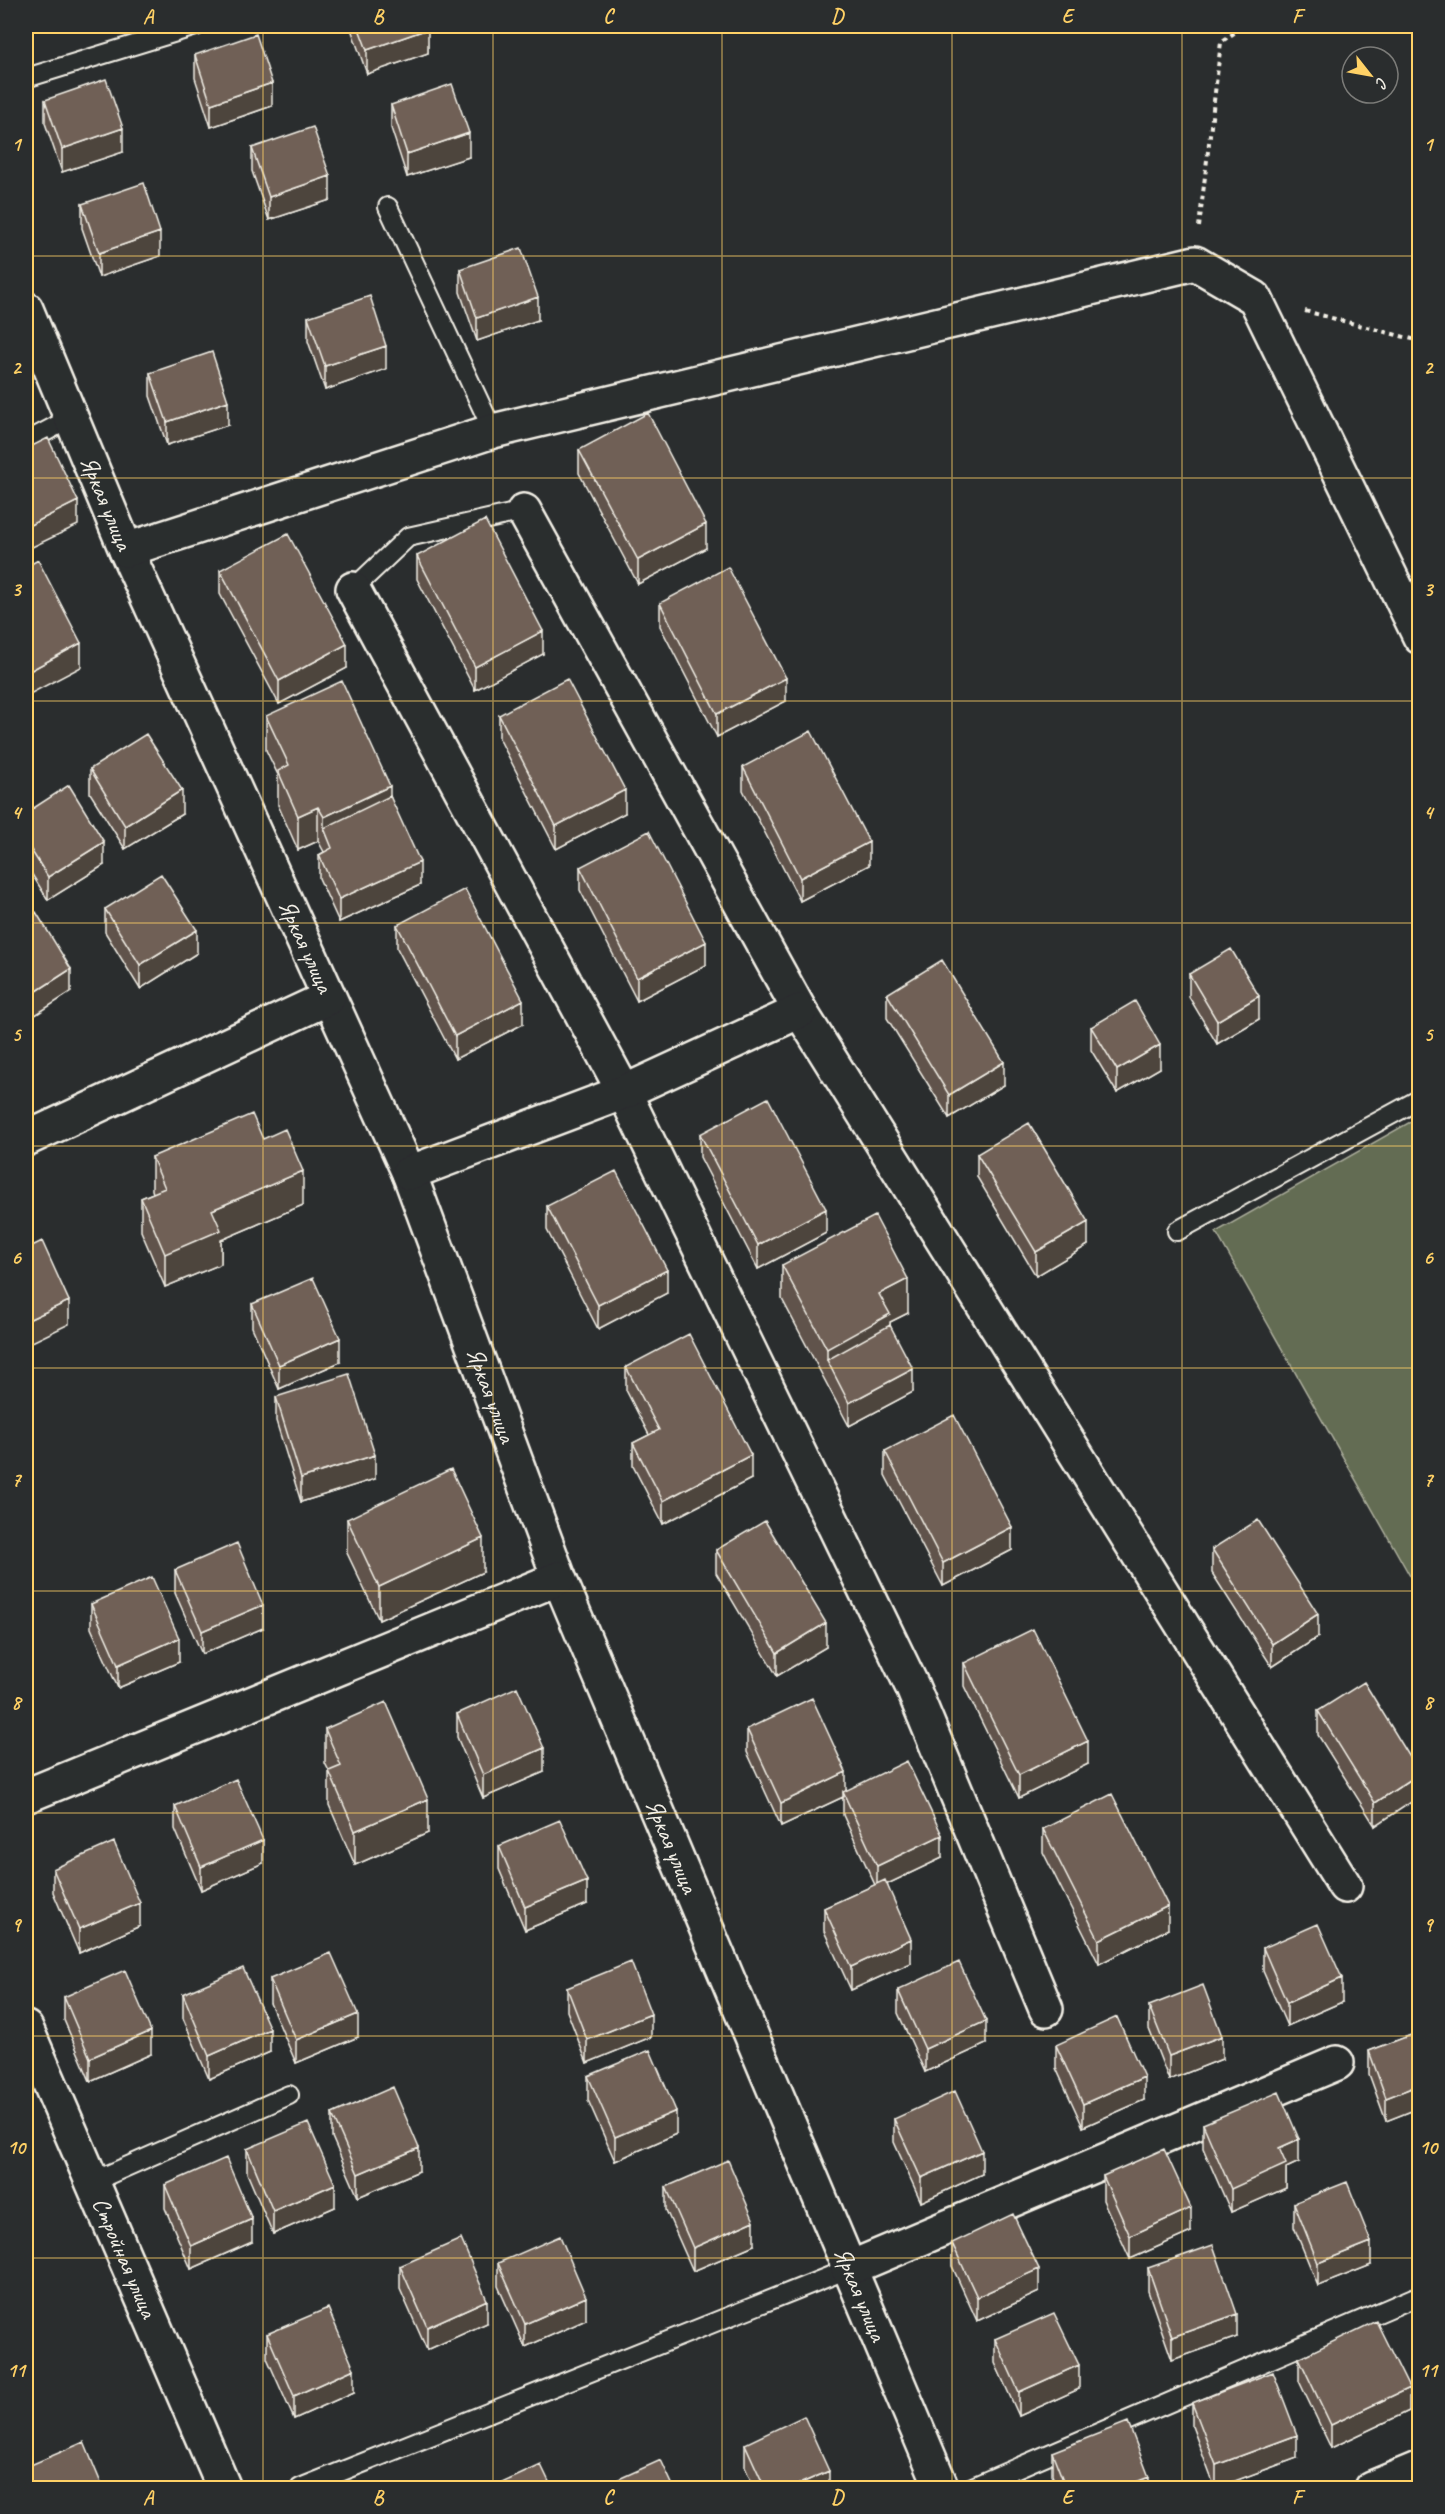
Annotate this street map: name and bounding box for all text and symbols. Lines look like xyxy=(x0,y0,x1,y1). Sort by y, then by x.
text: A xyxy=(143,4,155,29)
text: B xyxy=(373,4,385,29)
text: C xyxy=(603,4,615,29)
text: D xyxy=(831,4,845,29)
text: E xyxy=(1062,4,1076,29)
text: F xyxy=(1292,4,1306,29)
north arrow xyxy=(1340,45,1400,105)
text: С xyxy=(1370,74,1393,93)
text: 1 xyxy=(12,132,23,157)
text: 1 xyxy=(1424,132,1435,157)
text: 2 xyxy=(12,355,23,380)
text: 2 xyxy=(1424,355,1435,380)
street label: Яркая улица xyxy=(74,451,140,556)
text: 3 xyxy=(12,577,23,602)
text: 3 xyxy=(1424,577,1435,602)
text: 4 xyxy=(12,800,24,825)
text: 4 xyxy=(1424,800,1436,825)
street label: Яркая улица xyxy=(272,895,341,999)
text: 5 xyxy=(12,1022,23,1047)
text: 5 xyxy=(1424,1022,1435,1047)
text: 6 xyxy=(11,1245,22,1270)
text: 6 xyxy=(1423,1245,1434,1270)
street label: Яркая улица xyxy=(460,1343,523,1448)
text: 7 xyxy=(12,1467,23,1492)
text: 7 xyxy=(1424,1467,1435,1492)
text: 8 xyxy=(12,1690,24,1715)
text: 8 xyxy=(1424,1690,1436,1715)
street label: Яркая улица xyxy=(639,1795,705,1899)
text: 9 xyxy=(12,1912,23,1937)
text: 9 xyxy=(1424,1912,1435,1937)
text: 10 xyxy=(7,2135,27,2160)
text: 10 xyxy=(1419,2135,1439,2160)
street label: Стройная улица xyxy=(86,2193,165,2324)
street label: Яркая улица xyxy=(827,2243,894,2347)
text: 11 xyxy=(7,2358,27,2383)
text: 11 xyxy=(1419,2358,1439,2383)
text: A xyxy=(143,2485,155,2510)
text: B xyxy=(373,2485,385,2510)
text: C xyxy=(603,2485,615,2510)
text: D xyxy=(831,2485,845,2510)
text: E xyxy=(1062,2485,1076,2510)
text: F xyxy=(1292,2485,1306,2510)

